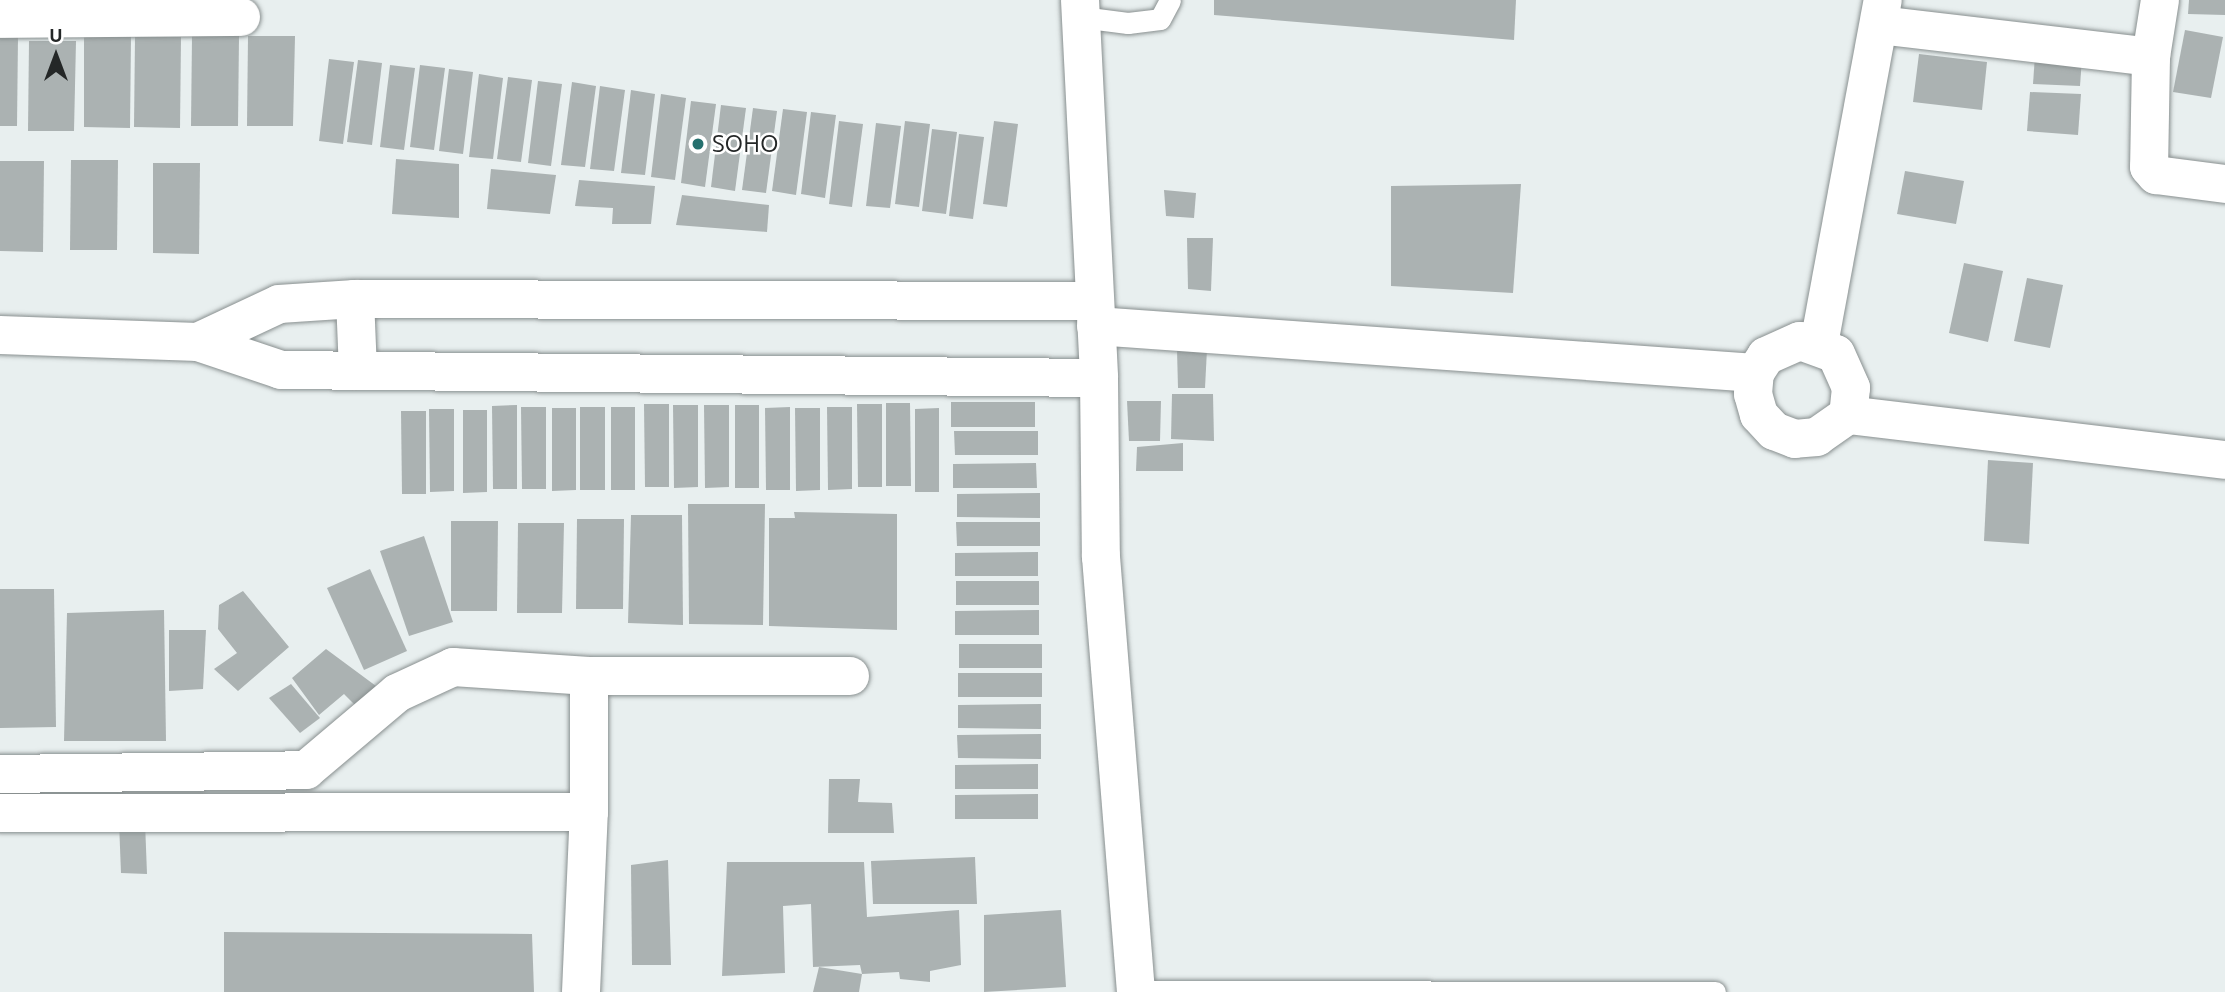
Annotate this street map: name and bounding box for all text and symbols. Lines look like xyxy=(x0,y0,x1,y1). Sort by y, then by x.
north arrow xyxy=(21,21,91,91)
text: U xyxy=(49,24,63,46)
place label: SOHO xyxy=(712,130,779,158)
marker: SOHO xyxy=(690,136,706,152)

